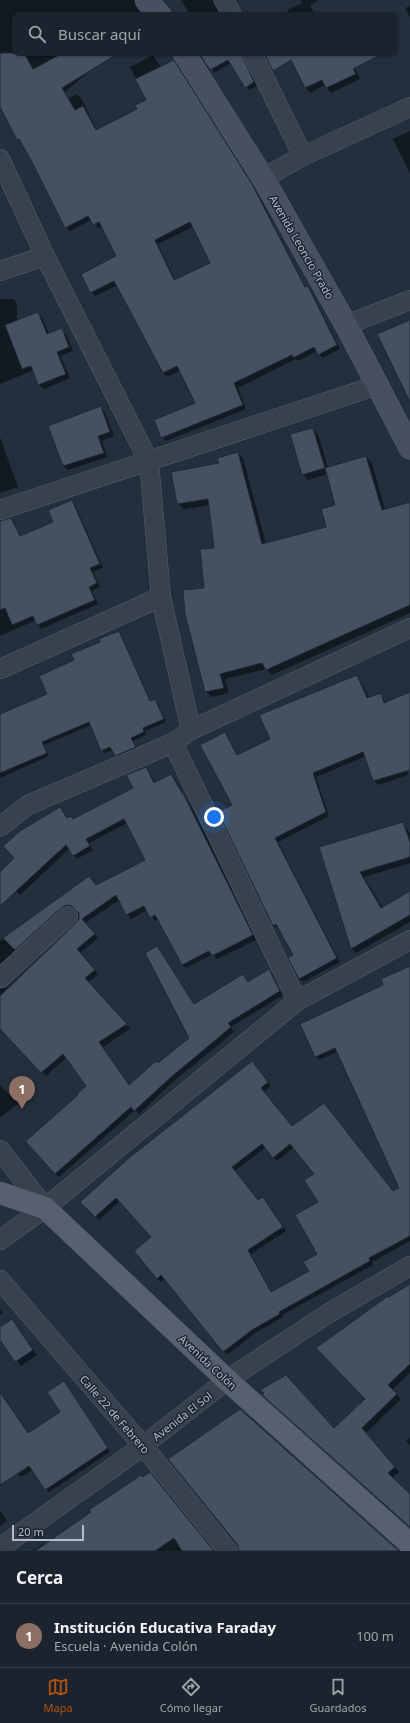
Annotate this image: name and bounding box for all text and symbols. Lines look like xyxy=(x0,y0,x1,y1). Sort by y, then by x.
search box xyxy=(12,12,398,56)
icon: search xyxy=(26,23,48,45)
text: Buscar aquí xyxy=(58,24,141,44)
street label: Avenida Leoncio Prado xyxy=(266,192,338,302)
your location xyxy=(204,807,224,827)
pin: 1 xyxy=(9,1076,35,1109)
street label: Avenida Colón xyxy=(176,1331,240,1393)
street label: Calle 22 de Febrero xyxy=(77,1372,153,1457)
street label: Avenida El Sol xyxy=(149,1388,215,1444)
scale bar xyxy=(12,1523,84,1542)
text: 20 m xyxy=(18,1524,44,1539)
text: Cerca xyxy=(16,1566,63,1589)
text: Institución Educativa Faraday xyxy=(54,1617,276,1637)
text: 1 xyxy=(25,1627,33,1645)
text: 100 m xyxy=(356,1627,394,1645)
text: Escuela · Avenida Colón xyxy=(54,1637,198,1655)
tab: Mapa xyxy=(44,1676,73,1715)
tab: Cómo llegar xyxy=(160,1676,222,1715)
tab: Guardados xyxy=(310,1676,366,1715)

